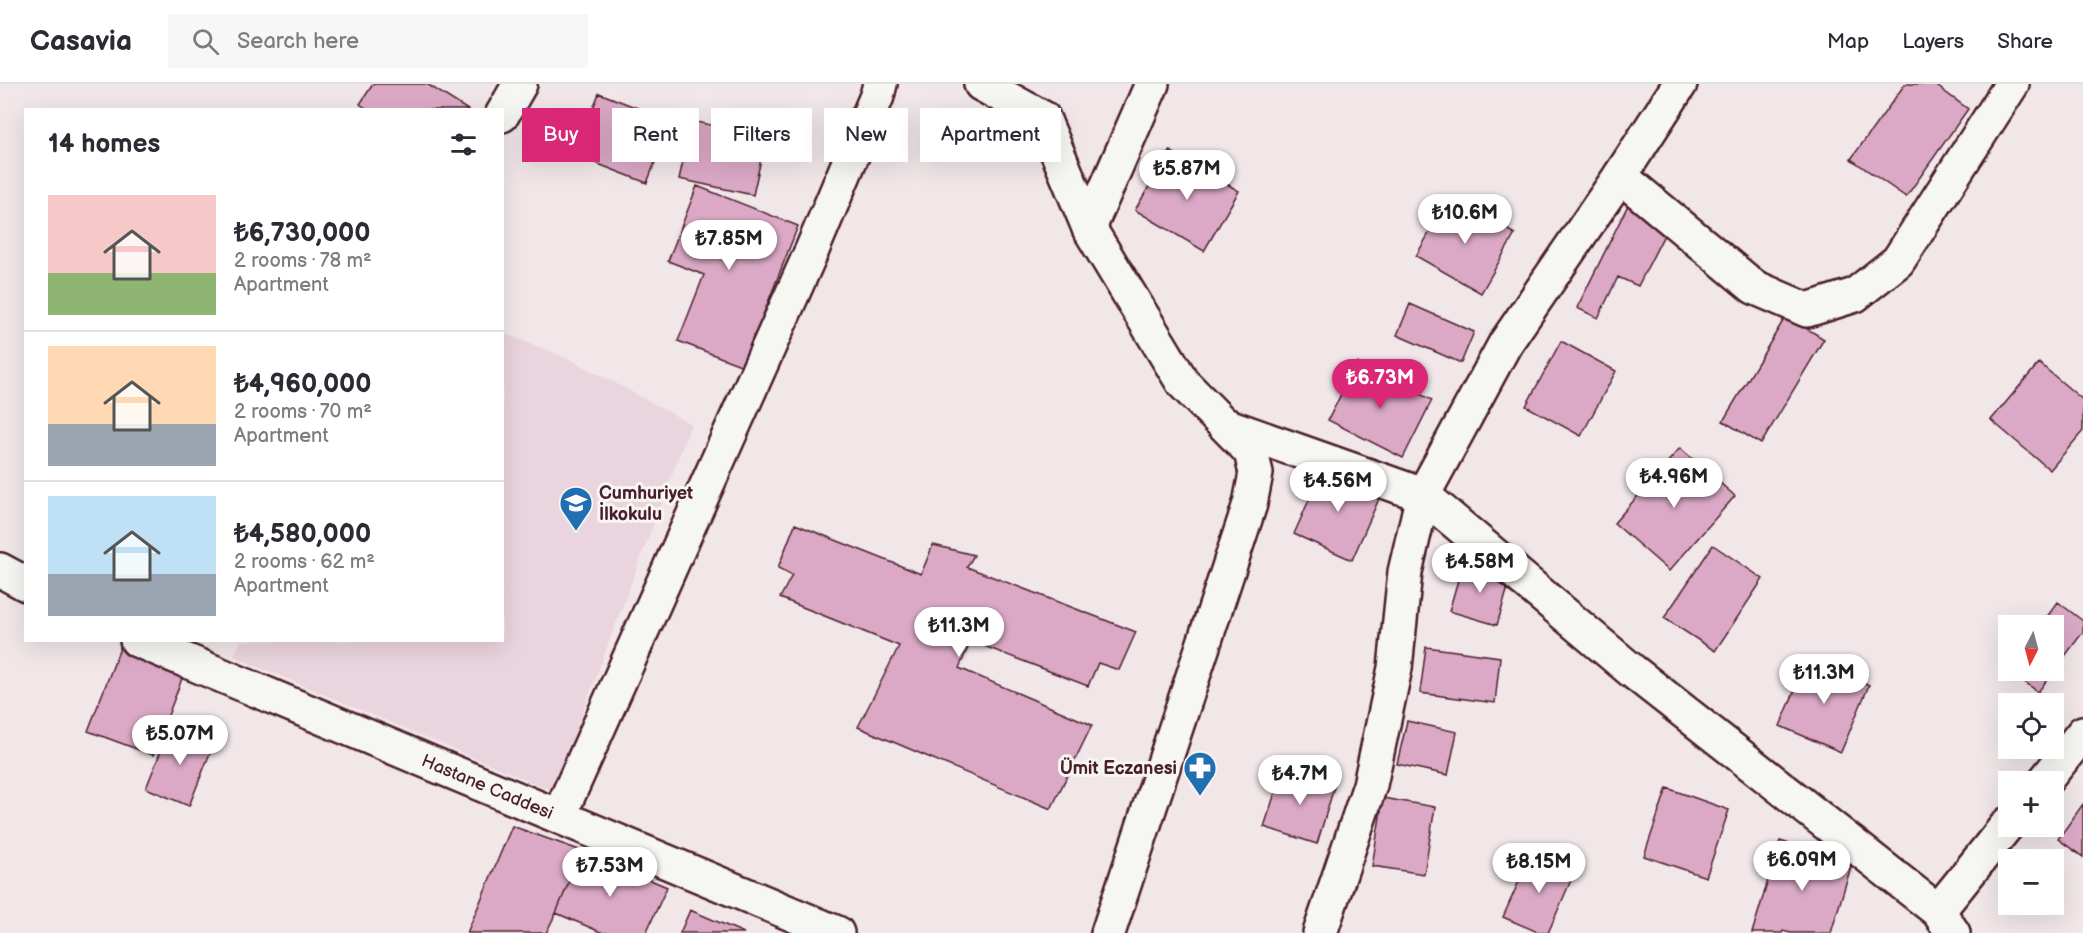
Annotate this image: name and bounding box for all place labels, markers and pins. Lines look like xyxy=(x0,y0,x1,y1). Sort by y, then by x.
pin: ₺5.87M xyxy=(1138,150,1236,201)
pin: ₺10.6M xyxy=(1416,194,1514,245)
pin: ₺7.85M xyxy=(680,220,778,271)
pin: ₺6.73M xyxy=(1331,359,1429,410)
pin: ₺4.96M xyxy=(1625,458,1723,509)
pin: ₺4.56M xyxy=(1289,462,1387,513)
place label: Cumhuriyet İlkokulu xyxy=(599,483,693,525)
school or university icon: Cumhuriyet İlkokulu xyxy=(558,485,594,532)
pin: ₺4.58M xyxy=(1431,543,1529,594)
pin: ₺11.3M xyxy=(910,607,1008,658)
pin: ₺11.3M xyxy=(1775,654,1873,705)
pin: ₺5.07M xyxy=(131,715,229,766)
pharmacy icon: Ümit Eczanesi xyxy=(1182,750,1218,797)
pin: ₺4.7M xyxy=(1258,755,1342,806)
place label: Ümit Eczanesi xyxy=(1060,757,1177,779)
pin: ₺6.09M xyxy=(1753,841,1851,892)
pin: ₺8.15M xyxy=(1490,843,1588,894)
pin: ₺7.53M xyxy=(561,847,659,898)

